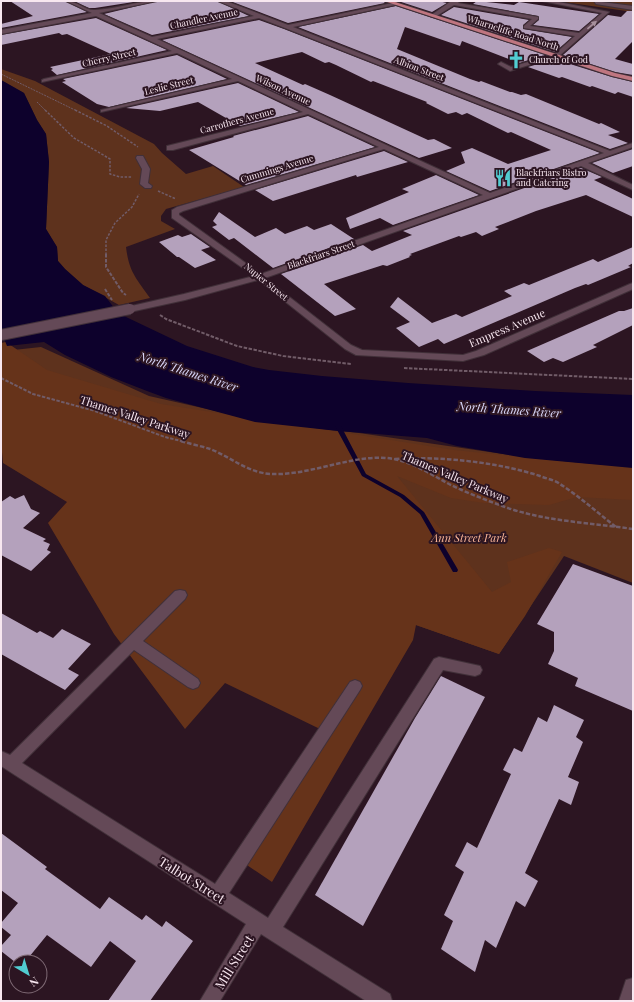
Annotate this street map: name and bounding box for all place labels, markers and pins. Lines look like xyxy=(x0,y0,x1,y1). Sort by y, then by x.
church icon: Church of God xyxy=(506,50,526,70)
place label: Church of God xyxy=(529,53,589,65)
place label: Blackfriars Bistro and Catering xyxy=(516,166,587,188)
restaurant icon: Blackfriars Bistro and Catering xyxy=(493,168,513,188)

